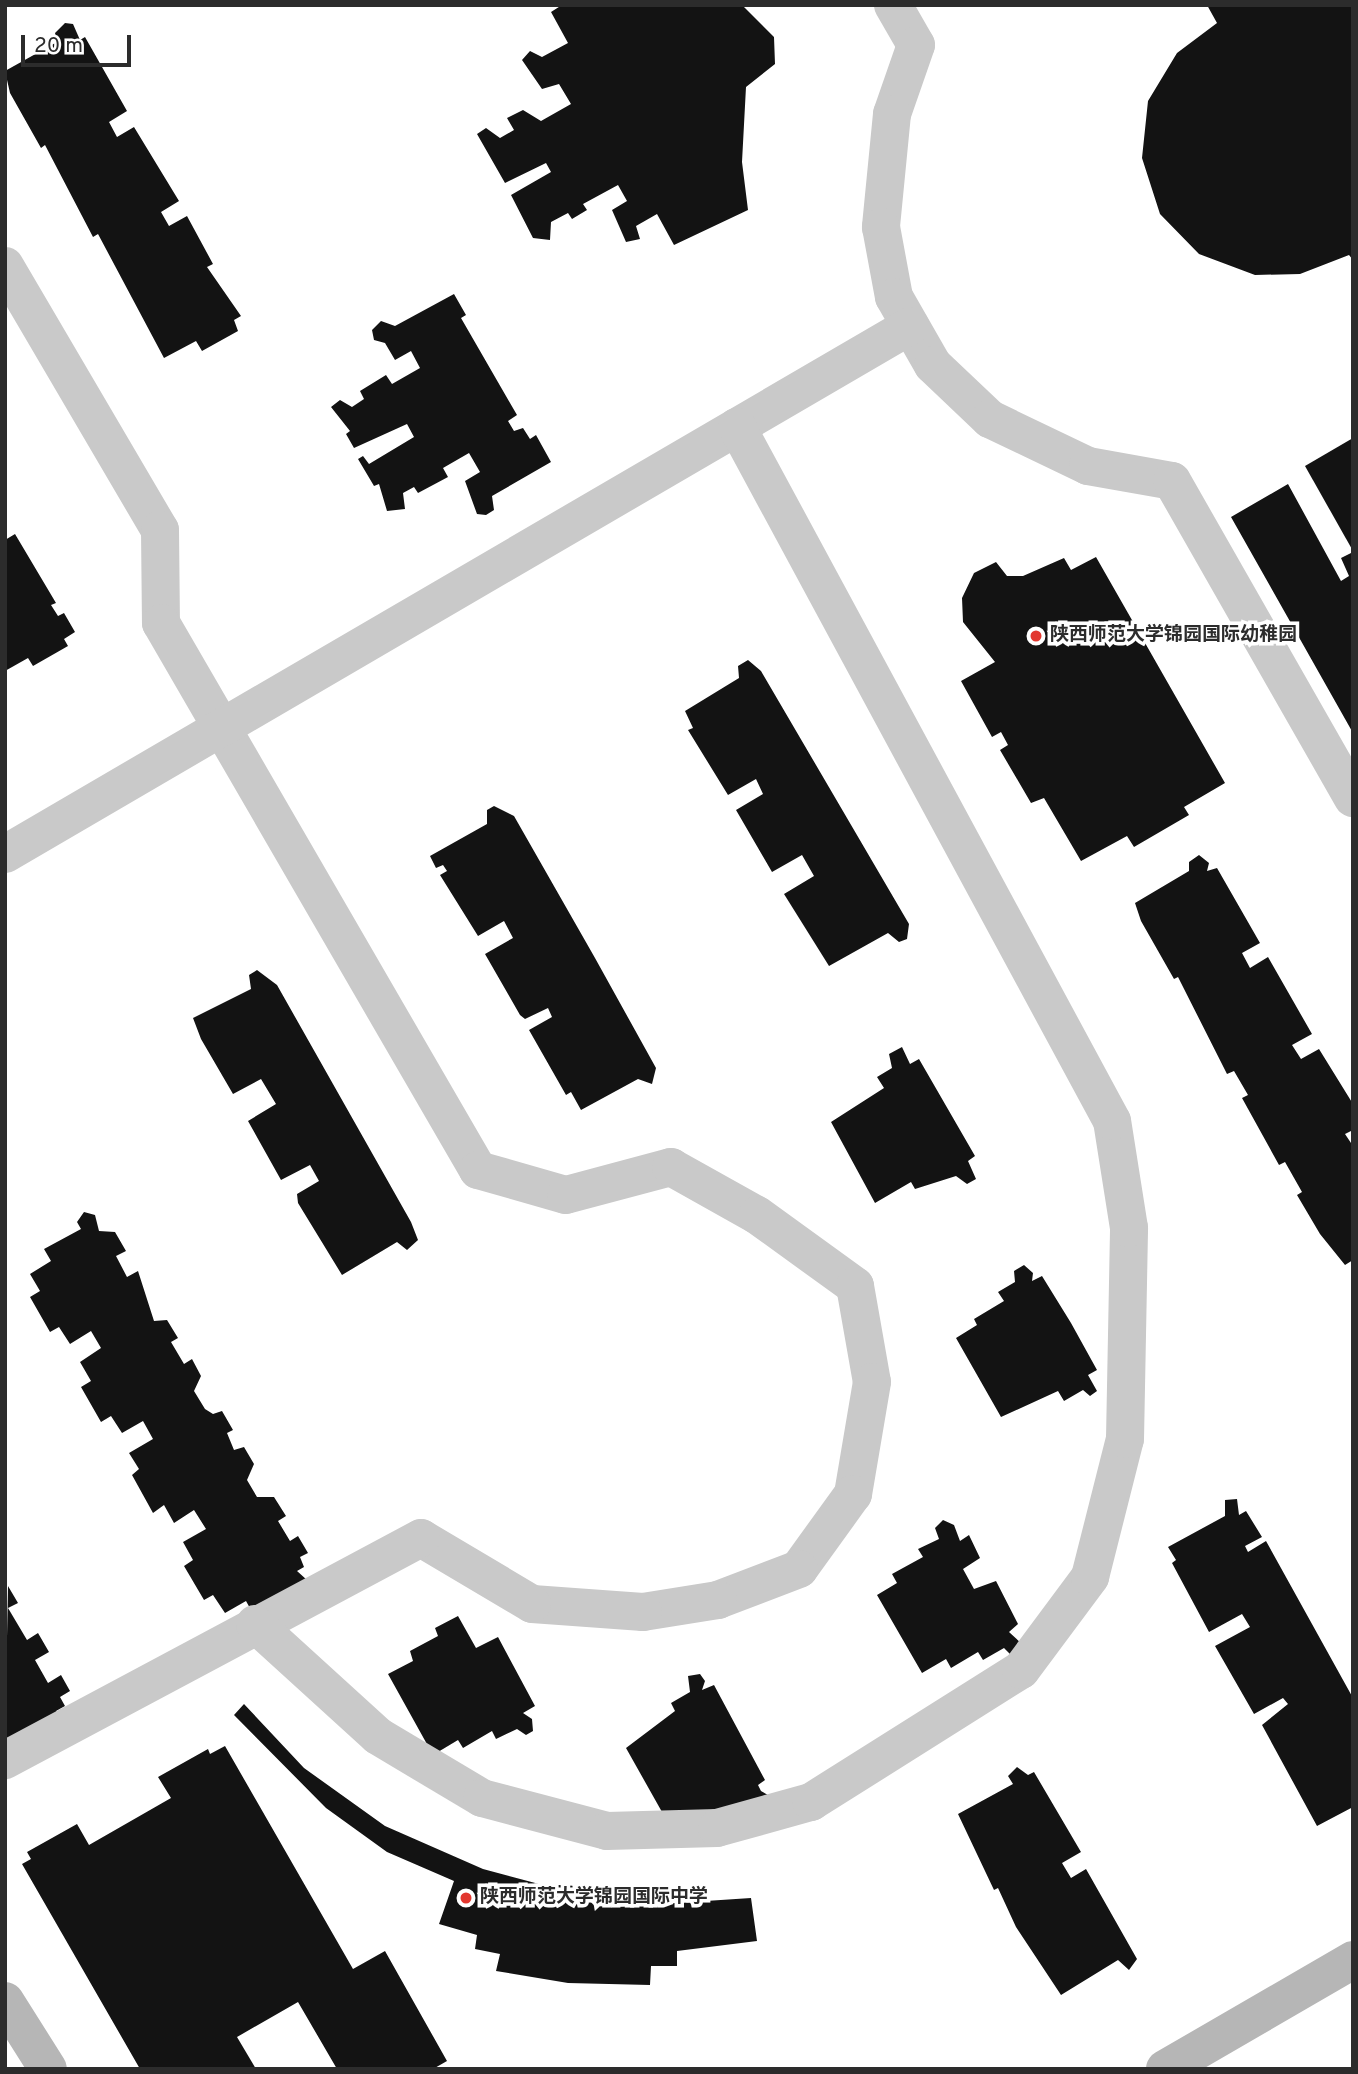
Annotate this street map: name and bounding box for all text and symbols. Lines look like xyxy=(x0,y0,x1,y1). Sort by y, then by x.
scale bar xyxy=(24,21,135,65)
text: 20 m xyxy=(34,33,83,60)
place label: 陕西师范大学锦园国际幼稚园 xyxy=(1050,625,1297,647)
marker: 陕西师范大学锦园国际幼稚园 xyxy=(1028,628,1044,644)
place label: 陕西师范大学锦园国际中学 xyxy=(480,1887,708,1909)
marker: 陕西师范大学锦园国际中学 xyxy=(458,1890,474,1906)

